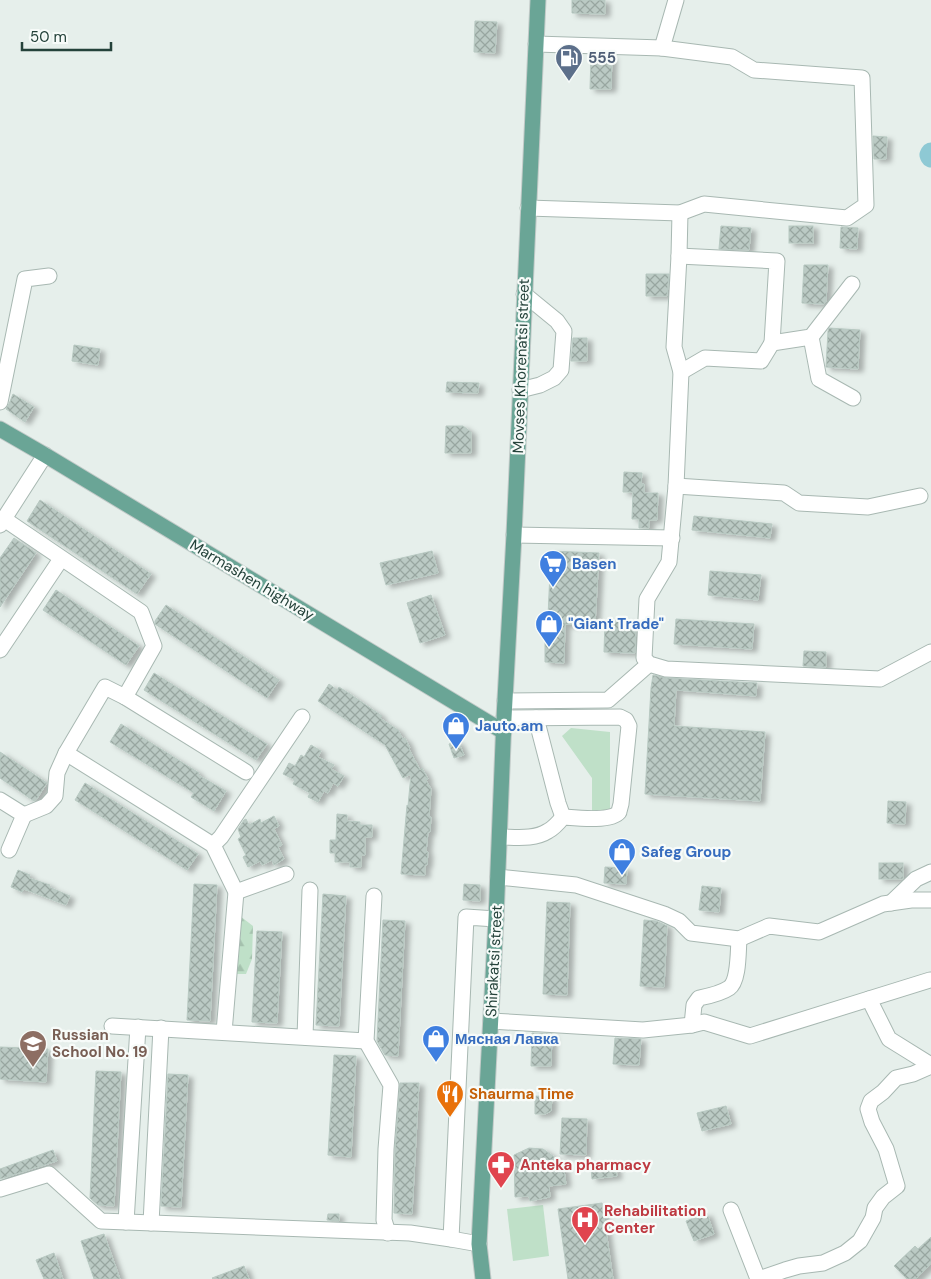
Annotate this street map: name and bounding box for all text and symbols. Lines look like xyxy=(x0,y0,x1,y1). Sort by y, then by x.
scale bar xyxy=(22,20,111,52)
text: 50 m xyxy=(30,27,67,47)
fuel station icon: 555 xyxy=(554,43,584,82)
place label: 555 xyxy=(588,48,616,68)
street label: Movses Khorenatsi street xyxy=(508,278,534,454)
street label: Marmashen highway xyxy=(186,535,318,625)
supermarket icon: Basen xyxy=(538,549,568,588)
place label: Basen xyxy=(572,554,617,574)
shop icon: "Giant Trade" xyxy=(534,609,564,648)
place label: "Giant Trade" xyxy=(568,614,664,634)
shop icon: Jauto.am xyxy=(441,711,471,750)
place label: Jauto.am xyxy=(475,716,543,736)
shop icon: Safeg Group xyxy=(607,837,637,876)
place label: Safeg Group xyxy=(641,842,731,862)
street label: Shirakatsi street xyxy=(481,904,507,1018)
shop icon: Мясная Лавка xyxy=(421,1024,451,1063)
place label: Russian School No. 19 xyxy=(52,1025,148,1062)
school or university icon: Russian School No. 19 xyxy=(18,1029,48,1068)
place label: Мясная Лавка xyxy=(455,1029,559,1049)
restaurant icon: Shaurma Time xyxy=(435,1079,465,1118)
place label: Shaurma Time xyxy=(469,1084,574,1104)
pharmacy icon: Anteka pharmacy xyxy=(486,1150,516,1189)
place label: Anteka pharmacy xyxy=(520,1155,651,1175)
place label: Rehabilitation Center xyxy=(604,1201,706,1238)
hospital icon: Rehabilitation Center xyxy=(570,1205,600,1244)

